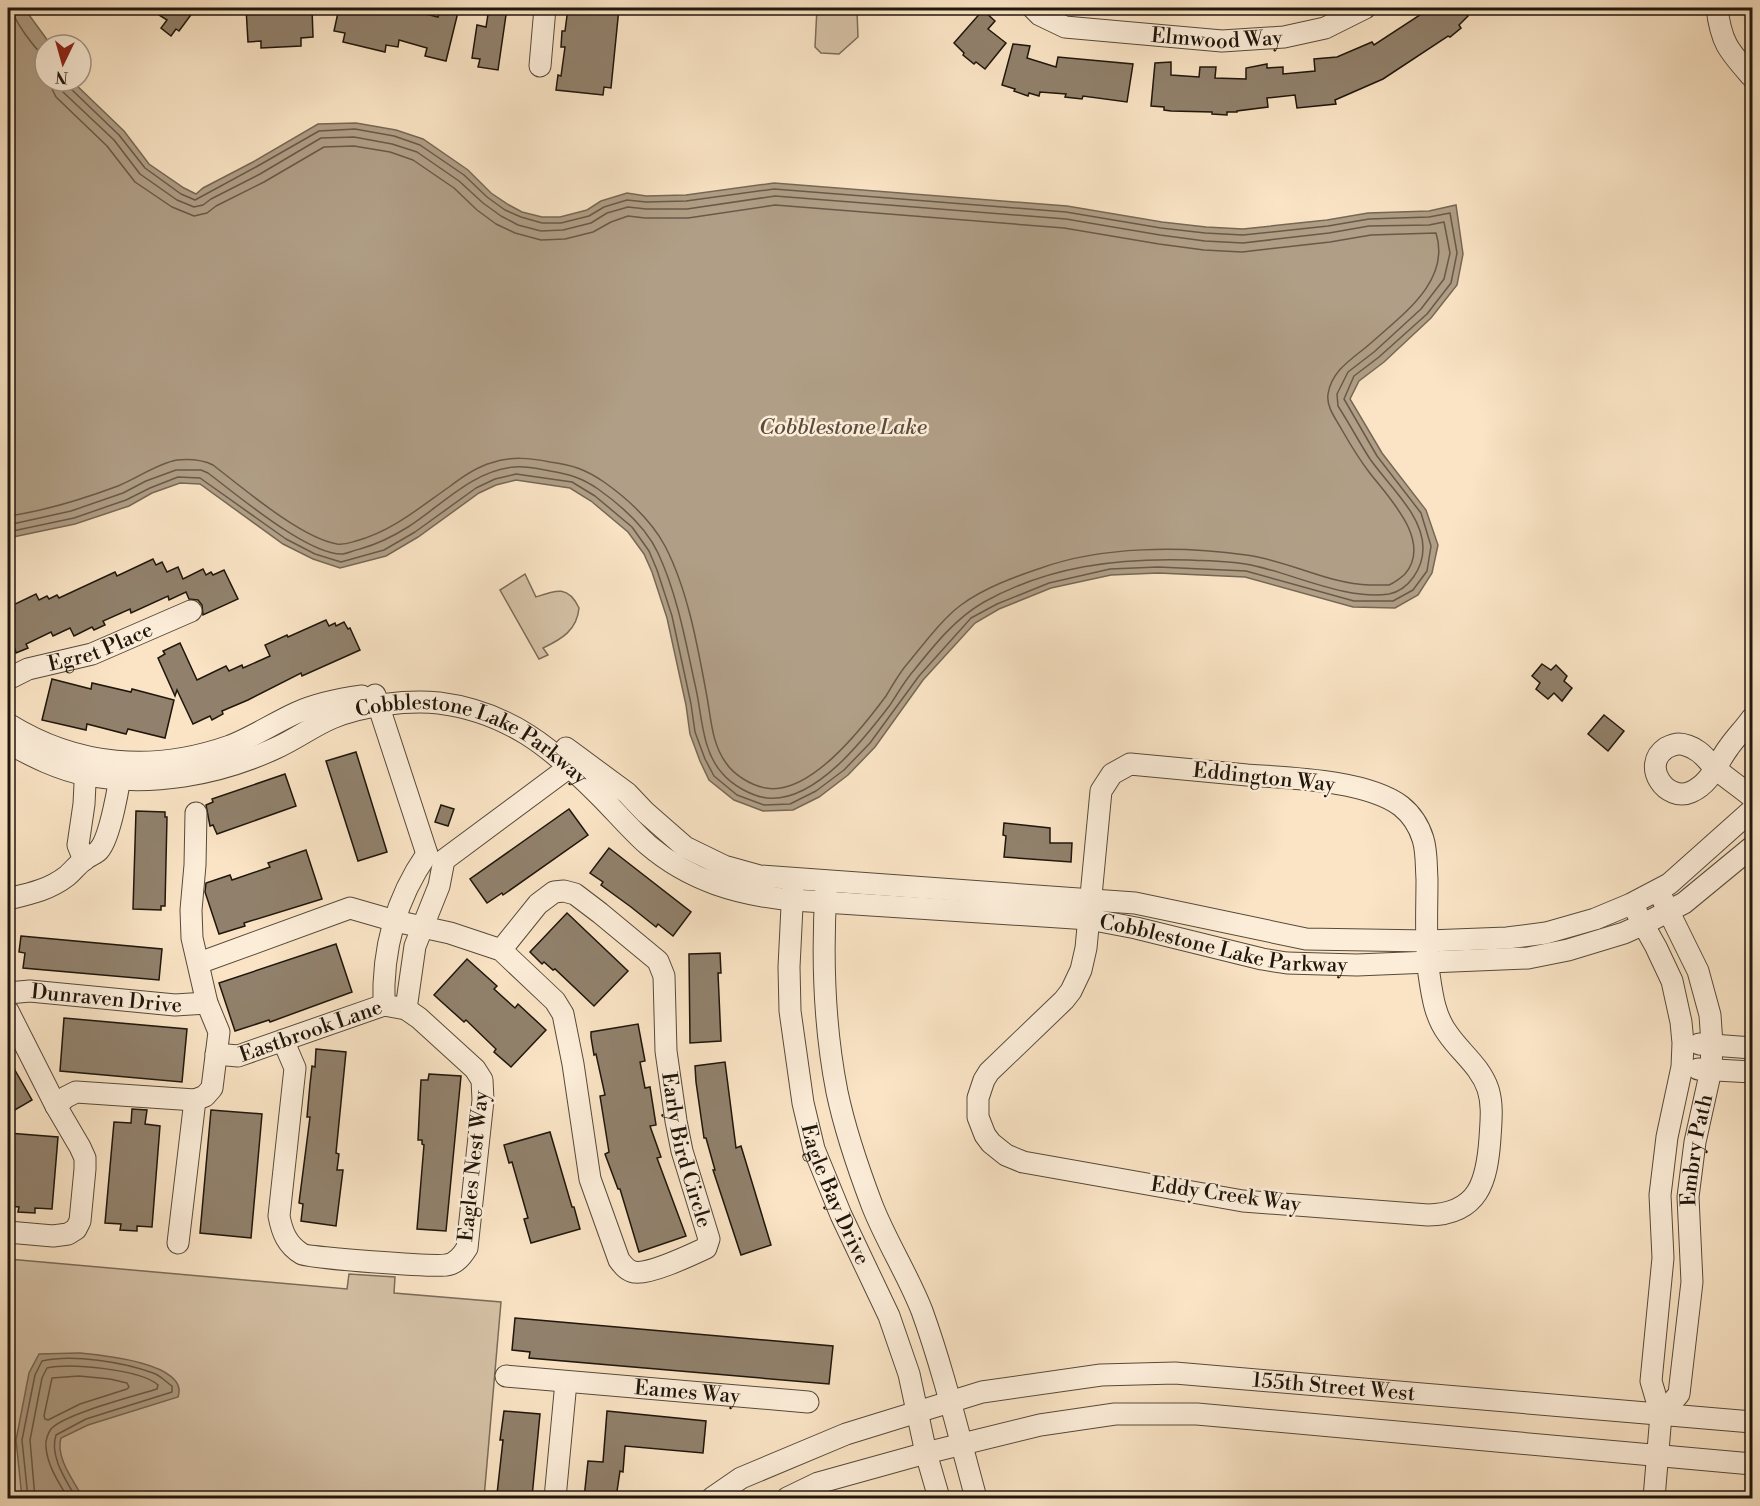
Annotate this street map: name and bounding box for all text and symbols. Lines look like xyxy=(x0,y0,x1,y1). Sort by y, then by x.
street label: Elmwood Way xyxy=(1150,23,1284,55)
north arrow xyxy=(33,33,93,93)
text: N xyxy=(54,66,69,87)
water label: Cobblestone Lake xyxy=(759,414,927,441)
street label: Egret Place xyxy=(46,617,157,678)
street label: Cobblestone Lake Parkway xyxy=(353,690,593,791)
street label: Eddington Way xyxy=(1191,758,1337,798)
street label: Cobblestone Lake Parkway xyxy=(1097,909,1348,979)
street label: Dunraven Drive xyxy=(30,979,183,1019)
street label: Eastbrook Lane xyxy=(236,995,386,1069)
street label: Early Bird Circle xyxy=(655,1071,717,1231)
street label: Eagles Nest Way xyxy=(453,1088,495,1243)
street label: Embry Path xyxy=(1676,1091,1719,1207)
street label: Eagle Bay Drive xyxy=(794,1121,875,1269)
street label: Eddy Creek Way xyxy=(1149,1172,1303,1219)
street label: 155th Street West xyxy=(1251,1368,1417,1407)
street label: Eames Way xyxy=(633,1375,742,1410)

